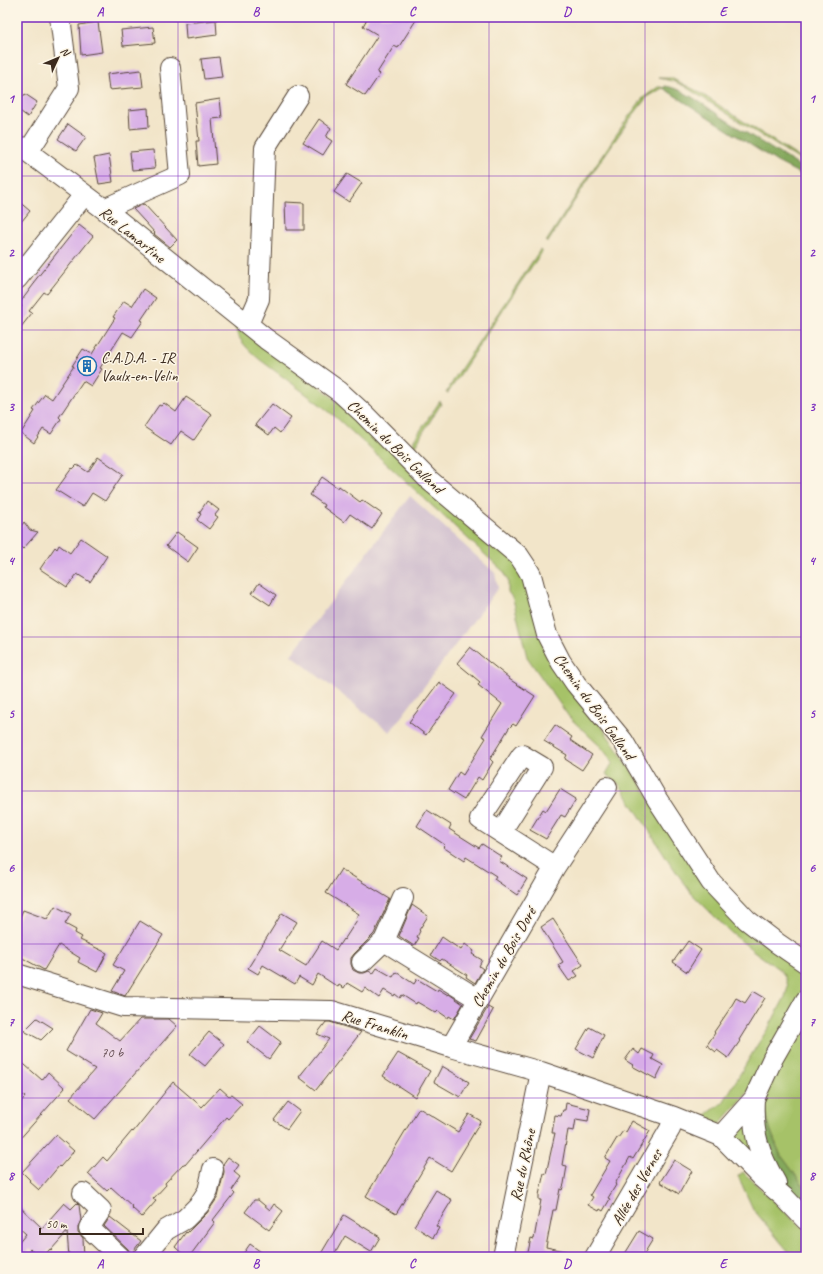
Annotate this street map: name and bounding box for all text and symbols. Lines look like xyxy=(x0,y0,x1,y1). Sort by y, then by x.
text: A xyxy=(97,4,105,20)
text: B xyxy=(253,4,261,20)
text: C xyxy=(409,4,417,20)
text: D xyxy=(563,4,572,20)
text: E xyxy=(720,4,729,20)
north arrow xyxy=(38,38,78,78)
text: N xyxy=(58,44,74,60)
text: 1 xyxy=(8,91,16,107)
text: 1 xyxy=(809,91,817,107)
street label: Rue Lamartine xyxy=(95,202,171,268)
text: 2 xyxy=(8,245,15,261)
text: 2 xyxy=(809,245,816,261)
place label: C.A.D.A. - IR Vaulx-en-Velin xyxy=(101,348,178,386)
building icon: C.A.D.A. - IR Vaulx-en-Velin xyxy=(76,355,98,377)
street label: Chemin du Bois Galland xyxy=(343,395,450,500)
text: 3 xyxy=(8,399,15,415)
text: 3 xyxy=(809,399,816,415)
text: 4 xyxy=(8,553,16,569)
text: 4 xyxy=(809,553,817,569)
street label: Chemin du Bois Galland xyxy=(549,649,641,766)
text: 5 xyxy=(8,706,15,722)
text: 5 xyxy=(809,706,816,722)
text: 6 xyxy=(8,860,15,876)
text: 6 xyxy=(809,860,816,876)
street label: Chemin du Bois Doré xyxy=(467,901,542,1011)
street label: Rue Franklin xyxy=(339,1005,411,1045)
text: 7 xyxy=(8,1014,15,1030)
text: 7 xyxy=(809,1014,816,1030)
house number: 70 b xyxy=(101,1044,124,1061)
street label: Rue du Rhône xyxy=(506,1126,541,1203)
street label: Allée des Vernes xyxy=(607,1144,667,1229)
text: 8 xyxy=(8,1168,16,1184)
text: 8 xyxy=(809,1168,817,1184)
scale bar xyxy=(40,1210,143,1236)
text: 50 m xyxy=(46,1216,68,1232)
text: A xyxy=(97,1256,105,1272)
text: B xyxy=(253,1256,261,1272)
text: C xyxy=(409,1256,417,1272)
text: D xyxy=(563,1256,572,1272)
text: E xyxy=(720,1256,729,1272)

